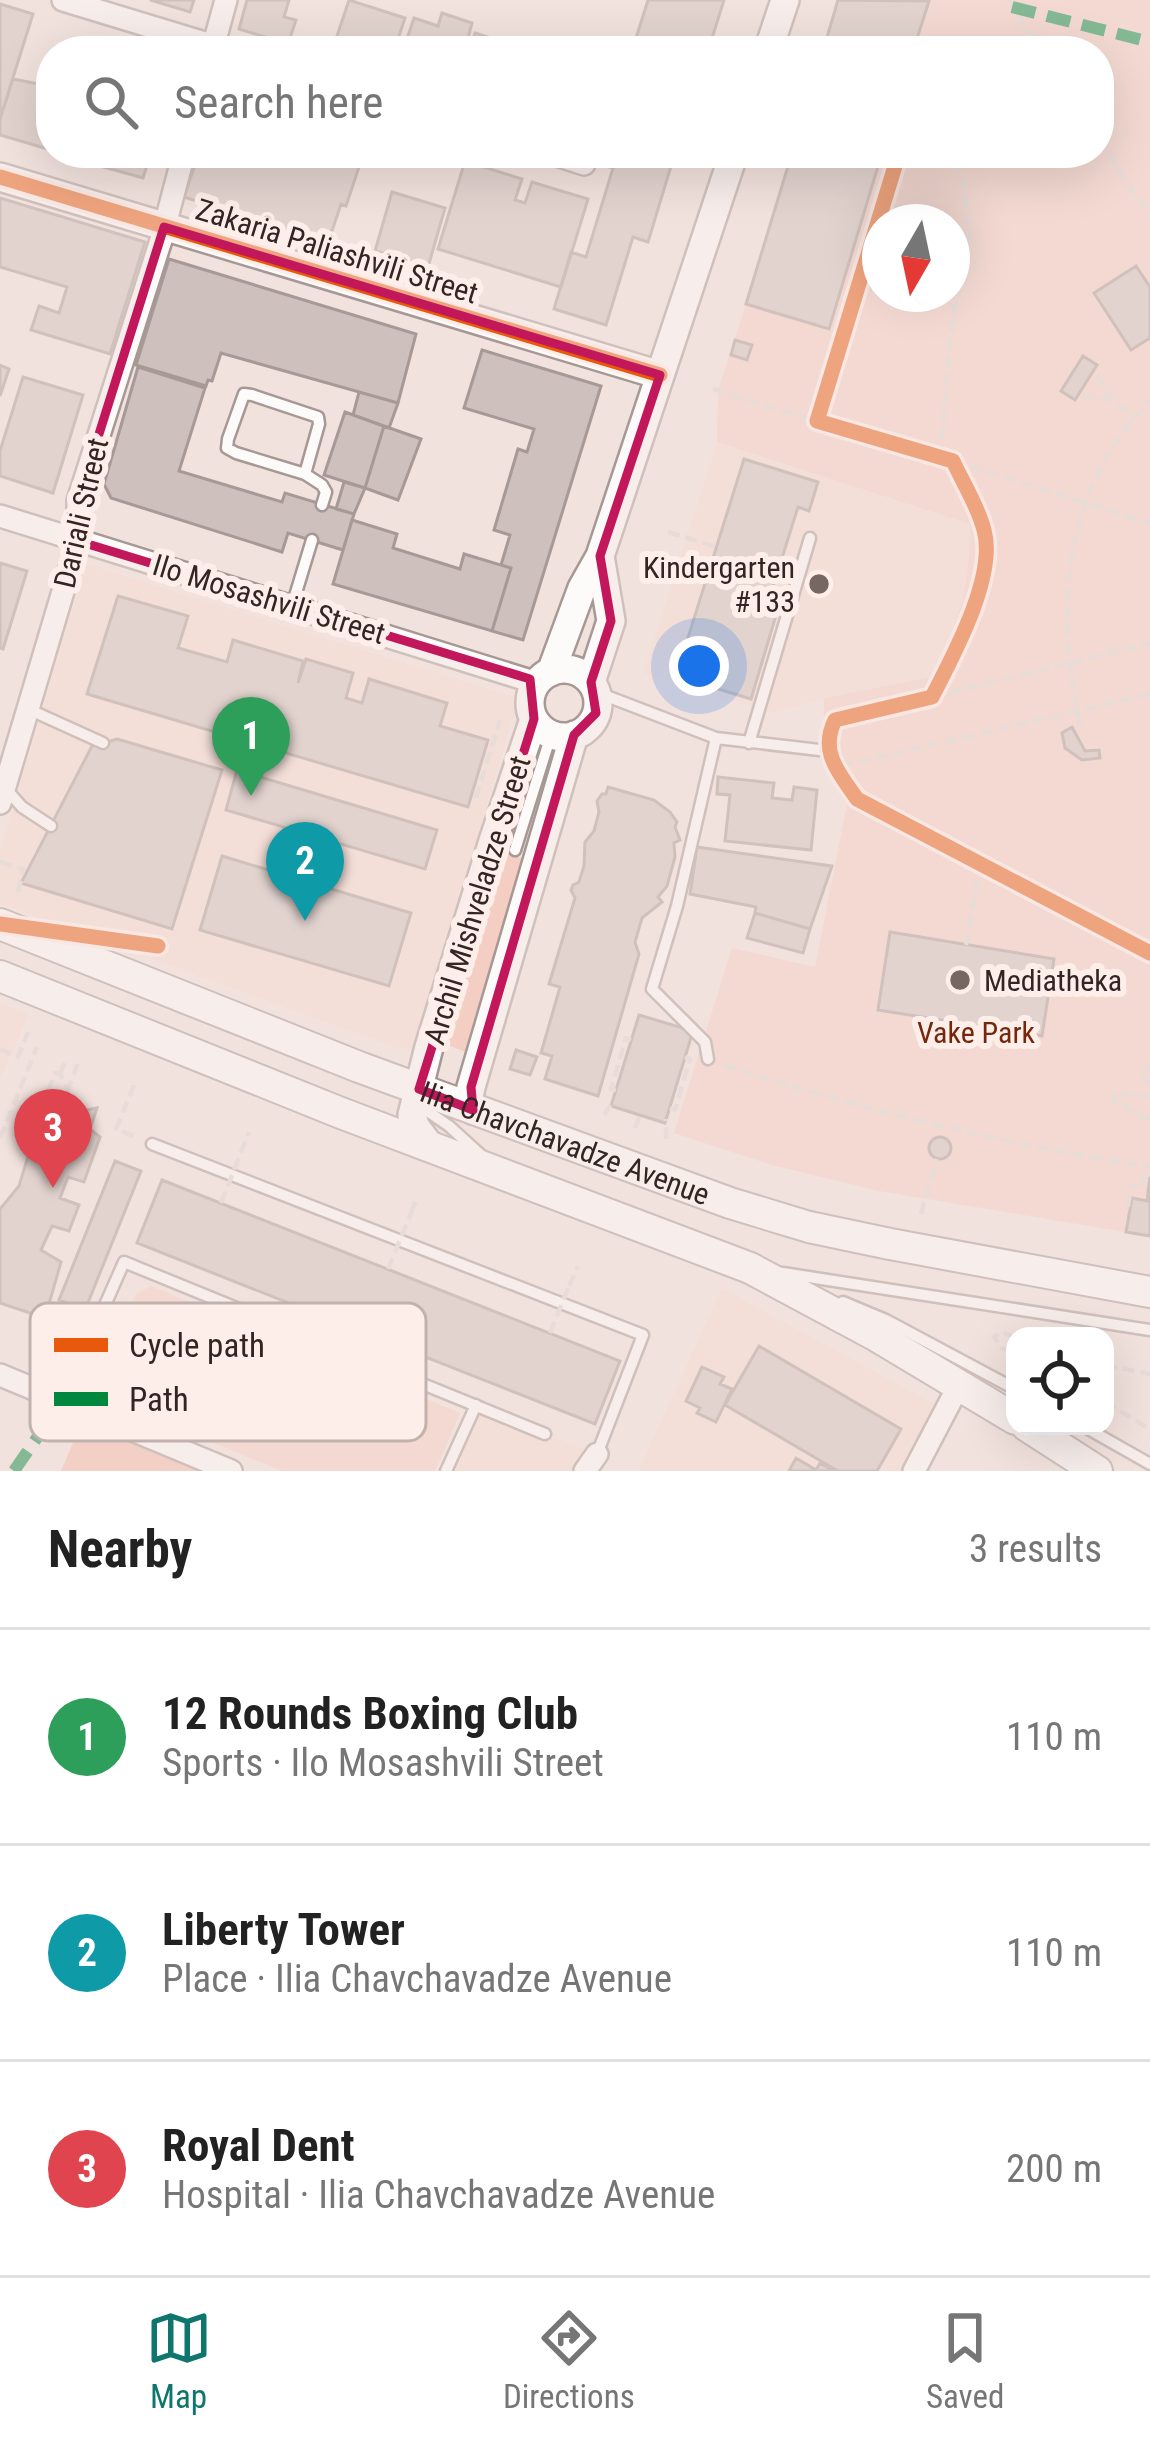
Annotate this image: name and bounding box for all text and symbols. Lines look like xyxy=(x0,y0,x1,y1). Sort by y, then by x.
search box xyxy=(36,36,1114,168)
icon: search xyxy=(78,69,144,135)
text: Search here xyxy=(174,76,383,129)
street label: Zakaria Paliashvili Street xyxy=(192,191,482,311)
north arrow xyxy=(862,204,970,312)
street label: Dariali Street xyxy=(47,435,115,591)
street label: Ilo Mosashvili Street xyxy=(149,547,389,651)
place label: Kindergarten #133 xyxy=(643,550,795,619)
marker: Kindergarten #133 xyxy=(806,571,832,597)
your location xyxy=(669,636,729,696)
pin: 1 xyxy=(212,697,290,796)
street label: Archil Mishveladze Street xyxy=(416,751,538,1049)
pin: 2 xyxy=(266,822,344,921)
place label: Mediatheka xyxy=(984,963,1122,998)
marker: Mediatheka xyxy=(947,967,973,993)
park label: Vake Park xyxy=(917,1015,1036,1050)
street label: Ilia Chavchavadze Avenue xyxy=(416,1074,715,1212)
pin: 3 xyxy=(14,1089,92,1188)
legend xyxy=(30,1303,426,1441)
text: Cycle path xyxy=(129,1326,265,1365)
map controls xyxy=(1006,1327,1114,1435)
button: locate xyxy=(1006,1327,1114,1435)
text: Path xyxy=(129,1380,189,1419)
text: Nearby xyxy=(48,1520,192,1579)
text: 3 results xyxy=(969,1526,1102,1572)
text: 12 Rounds Boxing Club xyxy=(162,1687,578,1740)
text: 1 xyxy=(77,1714,97,1760)
text: 110 m xyxy=(1006,1714,1102,1760)
text: Sports · Ilo Mosashvili Street xyxy=(162,1740,604,1786)
text: Liberty Tower xyxy=(162,1903,405,1956)
text: 2 xyxy=(77,1930,97,1976)
text: 110 m xyxy=(1006,1930,1102,1976)
text: Place · Ilia Chavchavadze Avenue xyxy=(162,1956,672,2002)
text: Royal Dent xyxy=(162,2119,354,2172)
text: 3 xyxy=(77,2146,97,2192)
text: 200 m xyxy=(1006,2146,1102,2192)
text: Hospital · Ilia Chavchavadze Avenue xyxy=(162,2172,715,2218)
tab: Map xyxy=(146,2305,212,2416)
tab: Directions xyxy=(503,2305,635,2416)
tab: Saved xyxy=(926,2305,1004,2416)

